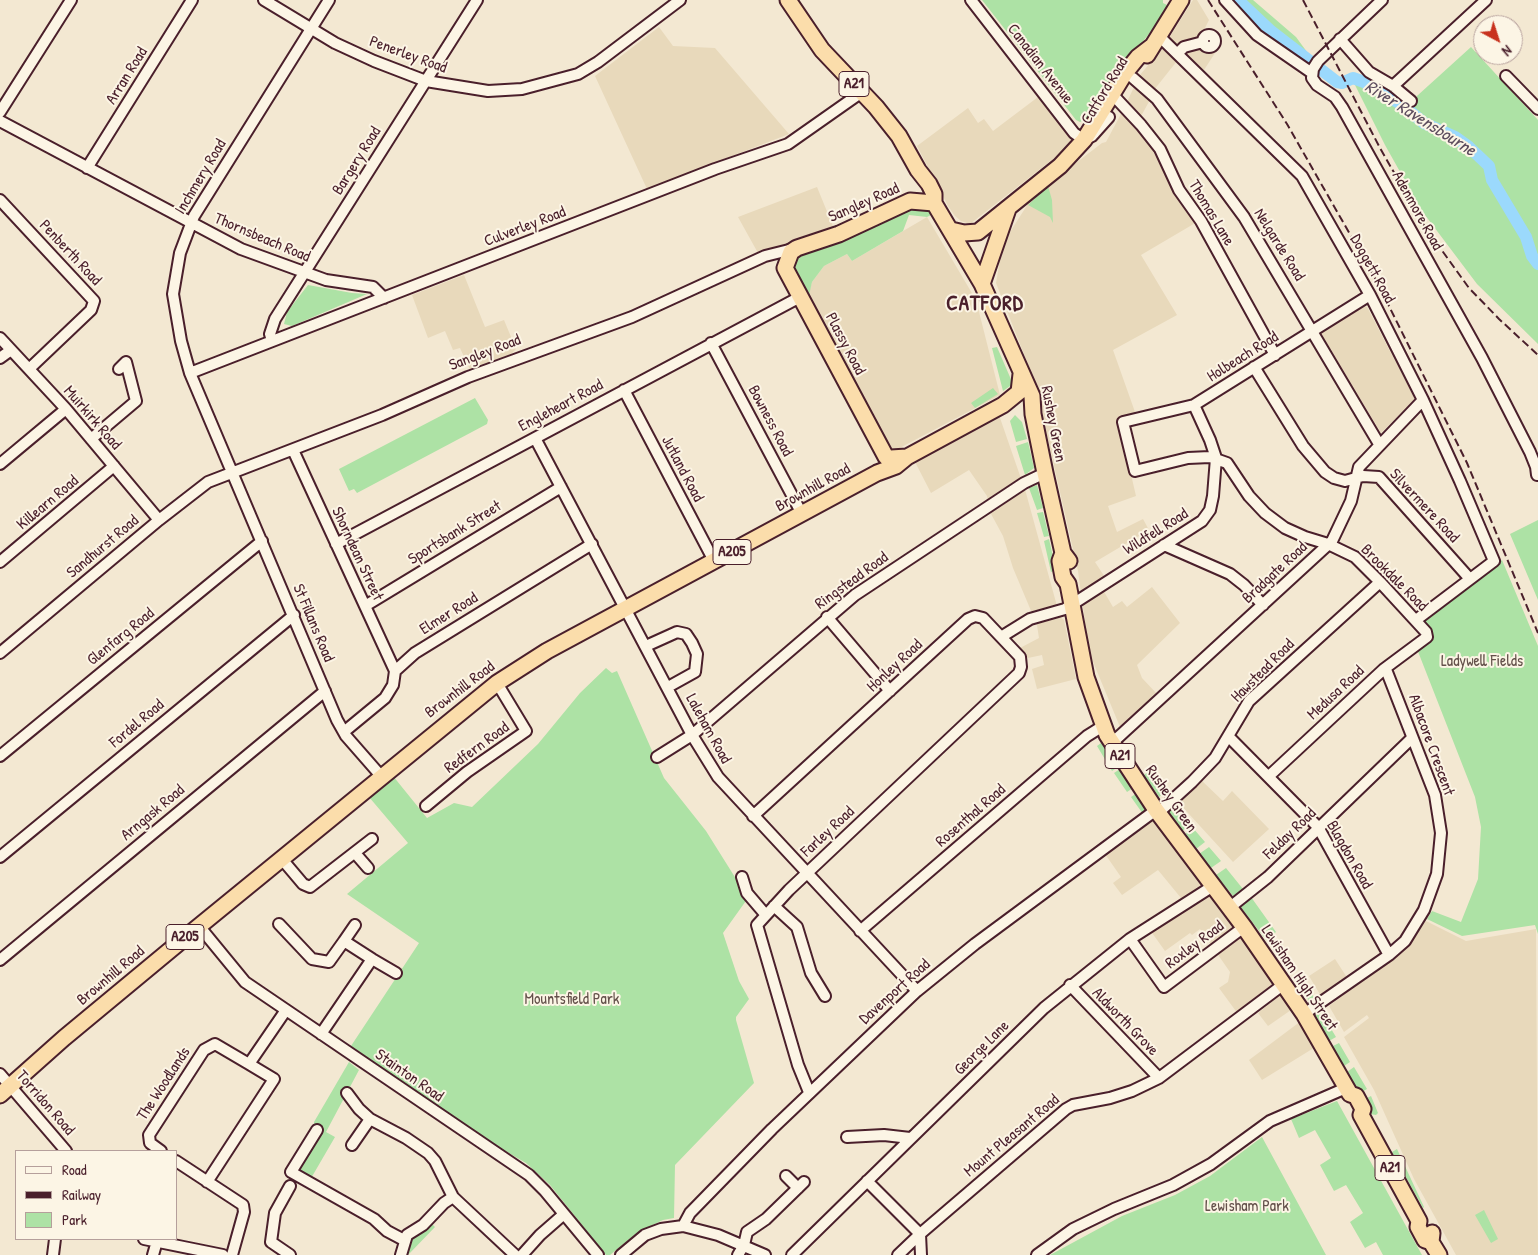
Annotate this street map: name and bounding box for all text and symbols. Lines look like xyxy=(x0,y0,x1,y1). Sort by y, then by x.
north arrow xyxy=(1473,15,1523,65)
street label: Canadian Avenue xyxy=(1003,20,1077,108)
street label: Penerley Road xyxy=(367,32,449,78)
text: N xyxy=(1498,41,1516,61)
street label: Arran Road xyxy=(102,44,152,108)
street label: Catford Road xyxy=(1077,54,1133,128)
road number: A21 xyxy=(839,72,869,96)
water label: River Ravensbourne xyxy=(1361,76,1479,162)
street label: Bargery Road xyxy=(328,123,386,199)
street label: Inchmery Road xyxy=(171,136,231,218)
street label: Adenmore Road xyxy=(1387,168,1447,254)
street label: Thomas Lane xyxy=(1184,177,1238,249)
street label: Sangley Road xyxy=(826,179,902,227)
street label: Culverley Road xyxy=(482,203,568,251)
street label: Nelgarde Road xyxy=(1249,205,1309,285)
street label: Thornsbeach Road xyxy=(211,209,313,267)
street label: Penberth Road xyxy=(35,216,105,290)
street label: Doggett Road xyxy=(1345,231,1399,307)
district label: CATFORD xyxy=(945,291,1025,317)
street label: Plassy Road xyxy=(821,310,869,378)
street label: Holbeach Road xyxy=(1204,328,1282,386)
street label: Sangley Road xyxy=(446,331,524,375)
street label: Engleheart Road xyxy=(515,376,607,436)
street label: Muirkirk Road xyxy=(59,382,125,454)
street label: Bowness Road xyxy=(743,382,797,460)
street label: Rushey Green xyxy=(1036,384,1070,464)
street label: Jutland Road xyxy=(657,433,707,505)
street label: Brownhill Road xyxy=(772,460,854,516)
street label: Silvermere Road xyxy=(1385,465,1463,547)
street label: Killearn Road xyxy=(13,472,83,534)
street label: Sportsbank Street xyxy=(405,497,505,569)
street label: Shorndean Street xyxy=(327,504,387,604)
street label: Wildfell Road xyxy=(1120,505,1192,559)
street label: Sandhurst Road xyxy=(63,511,143,583)
street label: Bradgate Road xyxy=(1238,538,1312,608)
road number: A205 xyxy=(713,540,751,564)
street label: Brookdale Road xyxy=(1357,541,1431,615)
street label: Ringstead Road xyxy=(812,548,892,614)
street label: St Fillans Road xyxy=(288,581,338,665)
street label: Elmer Road xyxy=(417,589,481,639)
street label: Glenfarg Road xyxy=(84,604,158,670)
street label: Hawstead Road xyxy=(1227,635,1299,707)
street label: Honley Road xyxy=(863,636,927,696)
park label: Ladywell Fields xyxy=(1441,652,1523,672)
street label: Brownhill Road xyxy=(421,658,499,722)
street label: Medusa Road xyxy=(1304,662,1368,724)
street label: Laleham Road xyxy=(681,691,735,767)
street label: Albacore Crescent xyxy=(1404,692,1458,798)
street label: Fordel Road xyxy=(106,696,168,752)
street label: Redfern Road xyxy=(441,718,513,778)
road number: A21 xyxy=(1105,744,1135,768)
street label: Rushey Green xyxy=(1141,762,1201,836)
street label: Arngask Road xyxy=(117,781,189,845)
street label: Rosenthal Road xyxy=(932,781,1010,851)
street label: Farley Road xyxy=(797,803,859,861)
street label: Felday Road xyxy=(1260,804,1320,864)
street label: Blagdon Road xyxy=(1322,817,1376,893)
street label: Roxley Road xyxy=(1162,917,1228,973)
street label: Lewisham High Street xyxy=(1257,922,1341,1034)
road number: A205 xyxy=(166,924,204,950)
street label: Brownhill Road xyxy=(73,942,149,1010)
street label: Davenport Road xyxy=(856,955,934,1029)
street label: Aldworth Grove xyxy=(1088,984,1162,1060)
park label: Mountsfield Park xyxy=(525,990,619,1010)
street label: George Lane xyxy=(951,1017,1013,1079)
street label: The Woodlands xyxy=(133,1044,195,1124)
street label: Stainton Road xyxy=(371,1045,447,1107)
street label: Torridon Road xyxy=(12,1067,78,1139)
street label: Mount Pleasant Road xyxy=(960,1091,1064,1181)
legend xyxy=(15,1150,178,1240)
road number: A21 xyxy=(1375,1156,1405,1180)
text: Road xyxy=(62,1159,87,1180)
text: Railway xyxy=(62,1184,101,1205)
park label: Lewisham Park xyxy=(1205,1197,1289,1217)
text: Park xyxy=(62,1209,87,1230)

